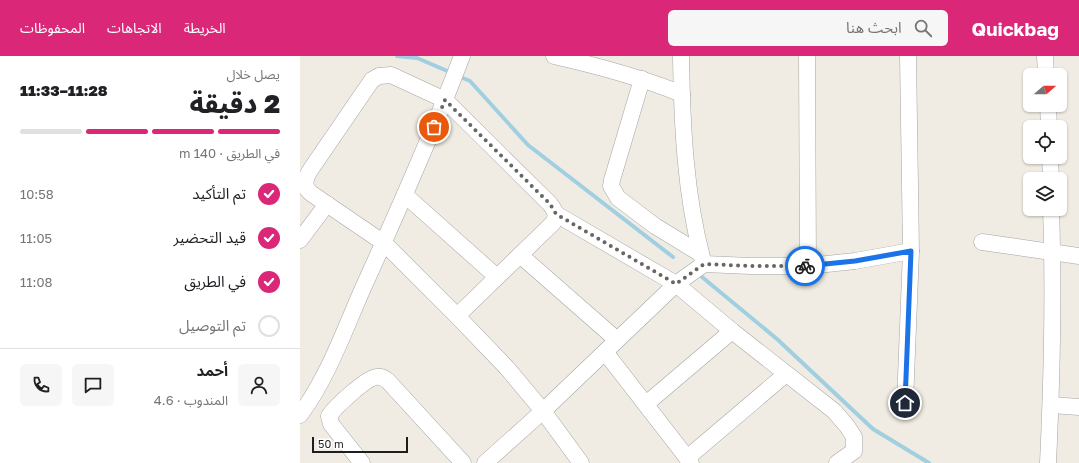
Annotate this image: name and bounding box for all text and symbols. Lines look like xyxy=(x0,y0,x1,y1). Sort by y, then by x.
search box xyxy=(668,10,948,46)
icon: search xyxy=(912,17,934,39)
text: Quickbag xyxy=(972,17,1059,40)
text: ابحث هنا xyxy=(846,18,902,36)
text: المحفوظات xyxy=(20,19,85,36)
text: الاتجاهات xyxy=(107,19,162,36)
text: الخريطة xyxy=(184,19,226,36)
text: يصل خلال xyxy=(227,66,280,82)
north arrow xyxy=(1023,68,1067,112)
map controls xyxy=(1023,68,1067,216)
text: 11:28–11:33 xyxy=(20,81,108,99)
text: 2 دقيقة xyxy=(189,88,280,119)
pin xyxy=(417,110,451,144)
icon: bag xyxy=(423,116,445,138)
button: locate xyxy=(1023,120,1067,164)
text: في الطريق · 140 m xyxy=(179,145,280,161)
button: layers xyxy=(1023,172,1067,216)
icon: check xyxy=(258,183,280,205)
text: تم التأكيد xyxy=(192,184,246,202)
text: 10:58 xyxy=(20,186,54,202)
icon: check xyxy=(258,227,280,249)
text: قيد التحضير xyxy=(174,228,246,246)
text: 11:05 xyxy=(20,230,52,246)
courier xyxy=(785,246,825,286)
icon: bike xyxy=(794,255,816,277)
icon: check xyxy=(258,271,280,293)
text: في الطريق xyxy=(184,272,246,290)
text: 11:08 xyxy=(20,274,53,290)
text: تم التوصيل xyxy=(179,316,246,334)
text: أحمد xyxy=(197,361,228,379)
button: phone xyxy=(20,364,62,406)
button: chat xyxy=(72,364,114,406)
button: person xyxy=(238,364,280,406)
pin xyxy=(888,386,922,420)
text: المندوب · 4.6 xyxy=(154,392,228,408)
icon: home xyxy=(894,392,916,414)
scale bar xyxy=(312,435,408,454)
text: 50 m xyxy=(318,437,344,450)

